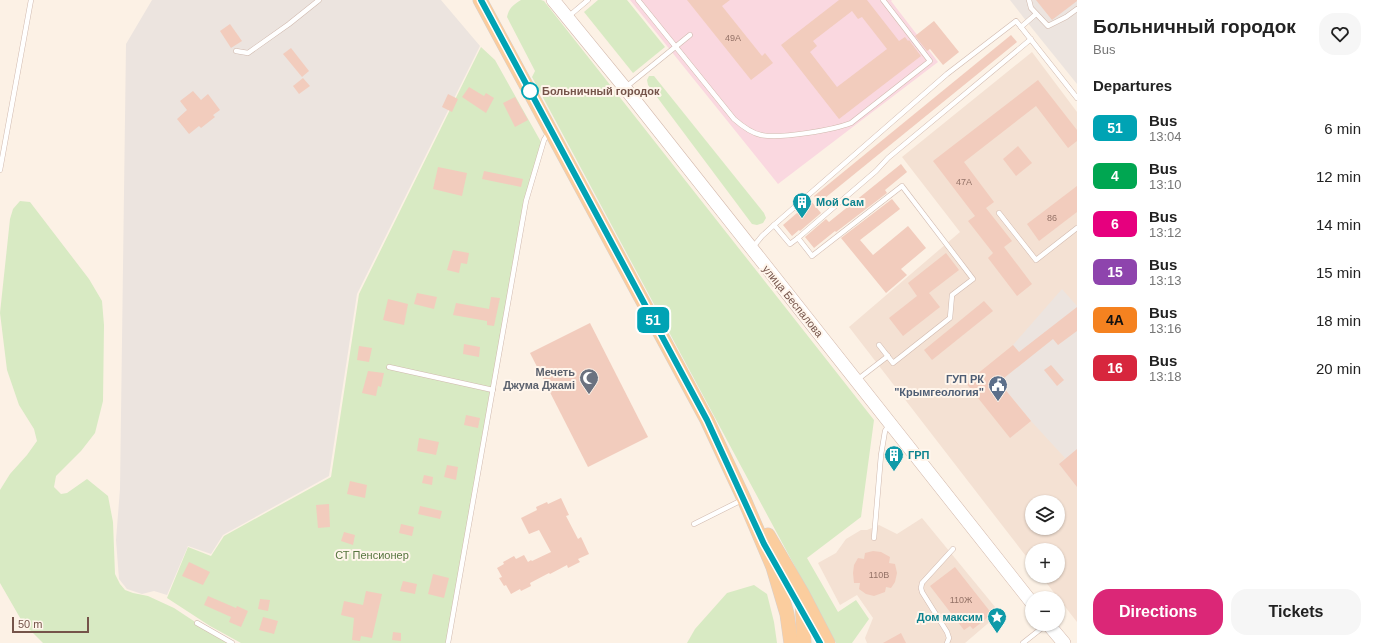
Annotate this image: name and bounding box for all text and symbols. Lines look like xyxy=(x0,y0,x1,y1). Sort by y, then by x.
button: heart xyxy=(1319,13,1361,55)
text: Больничный городок xyxy=(1093,16,1296,37)
house number: 49А xyxy=(725,33,741,43)
text: Bus xyxy=(1093,42,1115,57)
text: Departures xyxy=(1093,77,1172,94)
marker: Больничный городок xyxy=(521,82,539,100)
place label: Больничный городок xyxy=(542,85,660,97)
text: Bus xyxy=(1149,112,1177,129)
text: 51 xyxy=(1107,120,1123,136)
text: 6 min xyxy=(1324,120,1361,137)
text: 13:04 xyxy=(1149,129,1182,144)
text: Bus xyxy=(1149,160,1177,177)
text: 4 xyxy=(1111,168,1119,184)
text: 12 min xyxy=(1316,168,1361,185)
house number: 47А xyxy=(956,177,972,187)
text: 13:10 xyxy=(1149,177,1182,192)
building icon: Мой Сам xyxy=(791,191,813,219)
place label: Мой Сам xyxy=(816,196,864,208)
text: Bus xyxy=(1149,208,1177,225)
house number: 86 xyxy=(1047,213,1057,223)
text: 6 xyxy=(1111,216,1119,232)
text: 14 min xyxy=(1316,216,1361,233)
text: 13:12 xyxy=(1149,225,1182,240)
text: Bus xyxy=(1149,256,1177,273)
street label: улица Беспалова xyxy=(760,263,826,340)
text: 15 xyxy=(1107,264,1123,280)
text: 15 min xyxy=(1316,264,1361,281)
text: 13:13 xyxy=(1149,273,1182,288)
text: Bus xyxy=(1149,304,1177,321)
line badge: 51 xyxy=(635,307,671,333)
text: 51 xyxy=(645,312,661,328)
text: 4А xyxy=(1106,312,1124,328)
text: 18 min xyxy=(1316,312,1361,329)
text: 13:16 xyxy=(1149,321,1182,336)
text: Bus xyxy=(1149,352,1177,369)
text: 16 xyxy=(1107,360,1123,376)
text: 20 min xyxy=(1316,360,1361,377)
place label: Мечеть Джума Джамі xyxy=(503,366,575,391)
mosque icon: Мечеть Джума Джамі xyxy=(578,367,600,395)
text: 13:18 xyxy=(1149,369,1182,384)
place label: ГУП РК "Крымгеология" xyxy=(894,373,984,398)
public building icon: ГУП РК "Крымгеология" xyxy=(987,374,1009,402)
building icon: ГРП xyxy=(883,444,905,472)
place label: ГРП xyxy=(908,449,930,461)
map controls xyxy=(1025,495,1065,631)
button: layers xyxy=(1025,495,1065,535)
button: + xyxy=(1025,543,1065,583)
park label: СТ Пенсионер xyxy=(335,549,409,561)
house number: 110В xyxy=(869,570,889,580)
button: Directions xyxy=(1093,589,1223,635)
button: Tickets xyxy=(1231,589,1361,635)
button: − xyxy=(1025,591,1065,631)
house number: 110Ж xyxy=(950,595,973,605)
place icon: Дом максим xyxy=(986,606,1008,634)
place label: Дом максим xyxy=(917,611,983,623)
scale bar xyxy=(12,615,89,634)
text: 50 m xyxy=(18,618,42,630)

